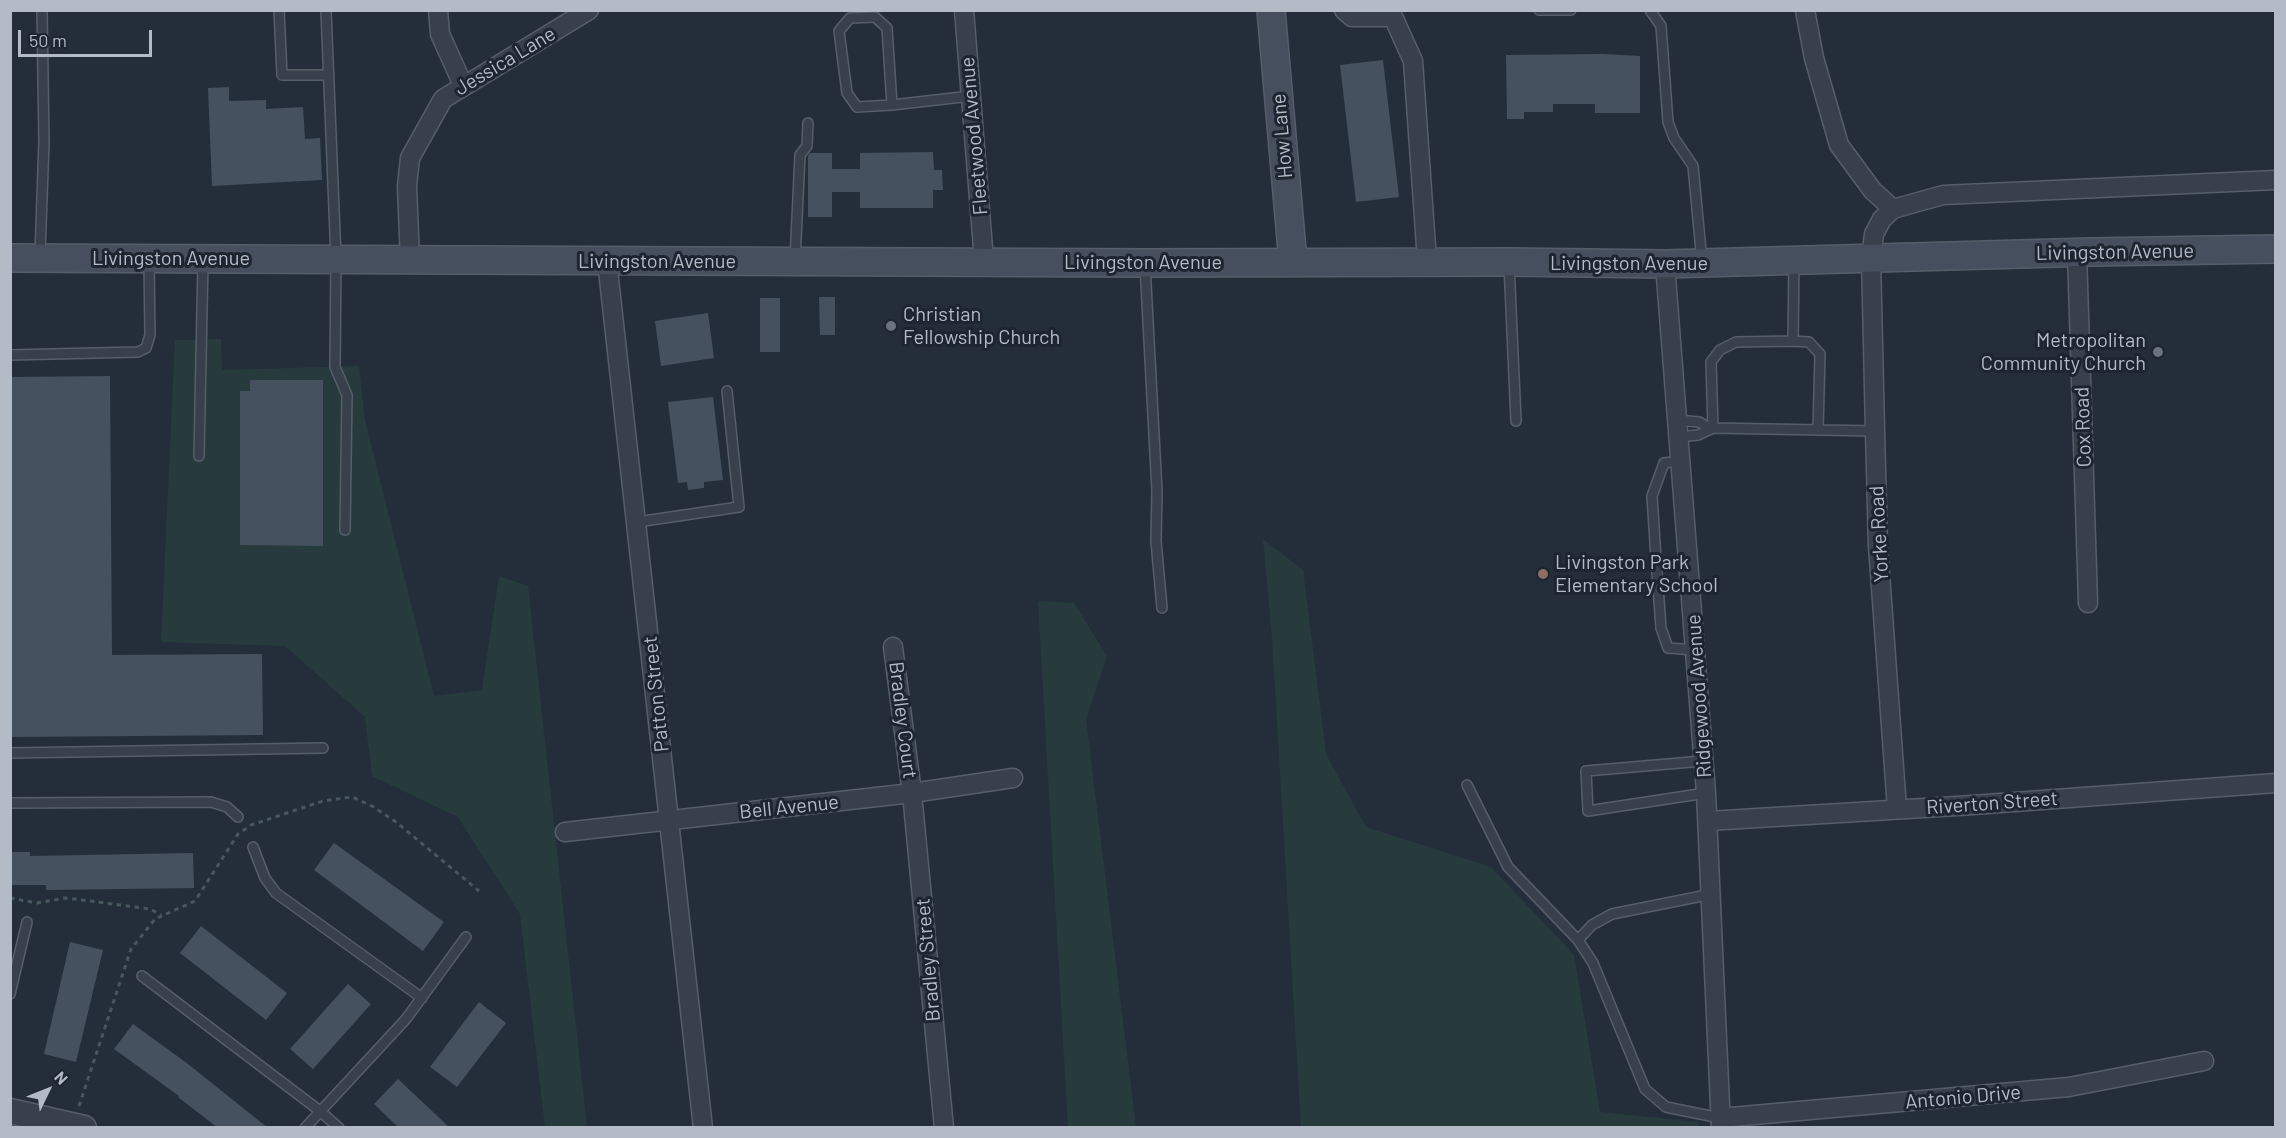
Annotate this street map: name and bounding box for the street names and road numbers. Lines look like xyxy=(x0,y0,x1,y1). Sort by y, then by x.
street label: Jessica Lane xyxy=(450,21,560,101)
street label: Fleetwood Avenue xyxy=(955,56,993,216)
street label: How Lane xyxy=(1266,93,1298,179)
street label: Livingston Avenue xyxy=(2036,239,2194,265)
street label: Livingston Avenue xyxy=(92,246,250,270)
street label: Livingston Avenue xyxy=(578,249,736,273)
street label: Livingston Avenue xyxy=(1064,250,1222,274)
street label: Livingston Avenue xyxy=(1550,251,1708,275)
street label: Cox Road xyxy=(2070,386,2096,468)
street label: Yorke Road xyxy=(1864,485,1894,583)
street label: Ridgewood Avenue xyxy=(1681,614,1717,778)
street label: Patton Street xyxy=(638,635,674,753)
street label: Bradley Court xyxy=(884,660,922,780)
street label: Riverton Street xyxy=(1925,786,2059,820)
street label: Bell Avenue xyxy=(738,790,840,824)
street label: Bradley Street xyxy=(911,897,945,1023)
street label: Antonio Drive xyxy=(1904,1080,2022,1114)

